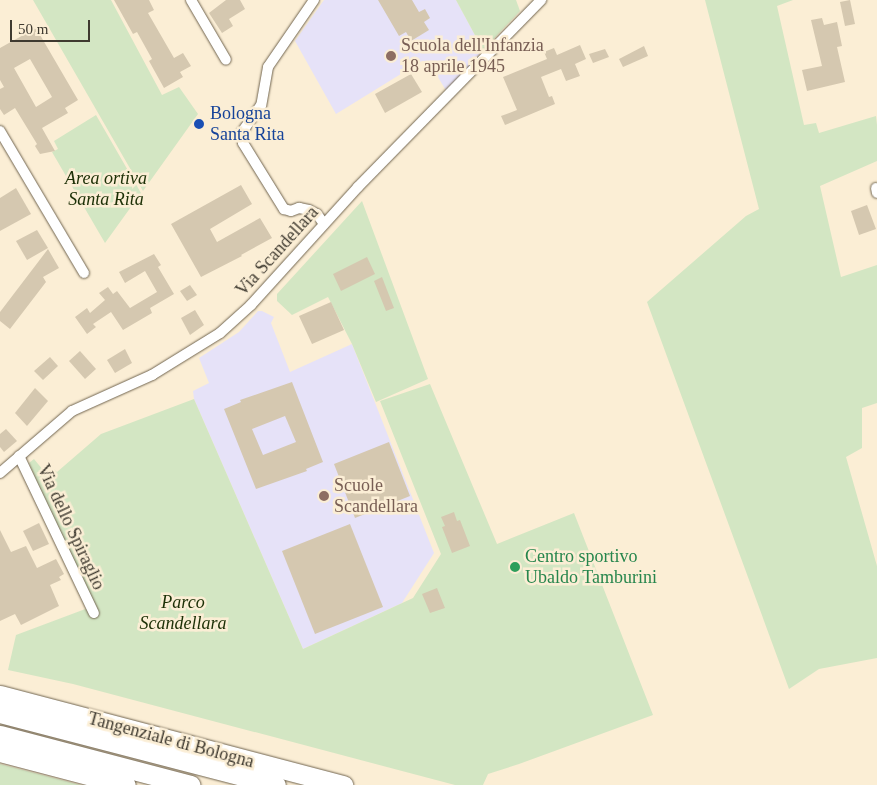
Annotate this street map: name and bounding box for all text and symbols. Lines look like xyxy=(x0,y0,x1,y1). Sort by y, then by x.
scale bar xyxy=(12,10,92,42)
text: 50 m xyxy=(18,21,48,37)
place label: Scuola dell'Infanzia 18 aprile 1945 xyxy=(401,35,544,78)
marker: Scuola dell'Infanzia 18 aprile 1945 xyxy=(385,50,397,62)
place label: Bologna Santa Rita xyxy=(210,103,284,146)
marker: Bologna Santa Rita xyxy=(192,117,206,131)
park label: Area ortiva Santa Rita xyxy=(65,168,147,210)
street label: Via Scandellara xyxy=(231,202,323,300)
street label: Via dello Spiraglio xyxy=(32,461,110,593)
place label: Scuole Scandellara xyxy=(334,475,418,518)
marker: Scuole Scandellara xyxy=(318,490,330,502)
place label: Centro sportivo Ubaldo Tamburini xyxy=(525,546,657,588)
marker: Centro sportivo Ubaldo Tamburini xyxy=(509,561,521,573)
park label: Parco Scandellara xyxy=(140,592,226,634)
street label: Tangenziale di Bologna xyxy=(86,707,256,773)

